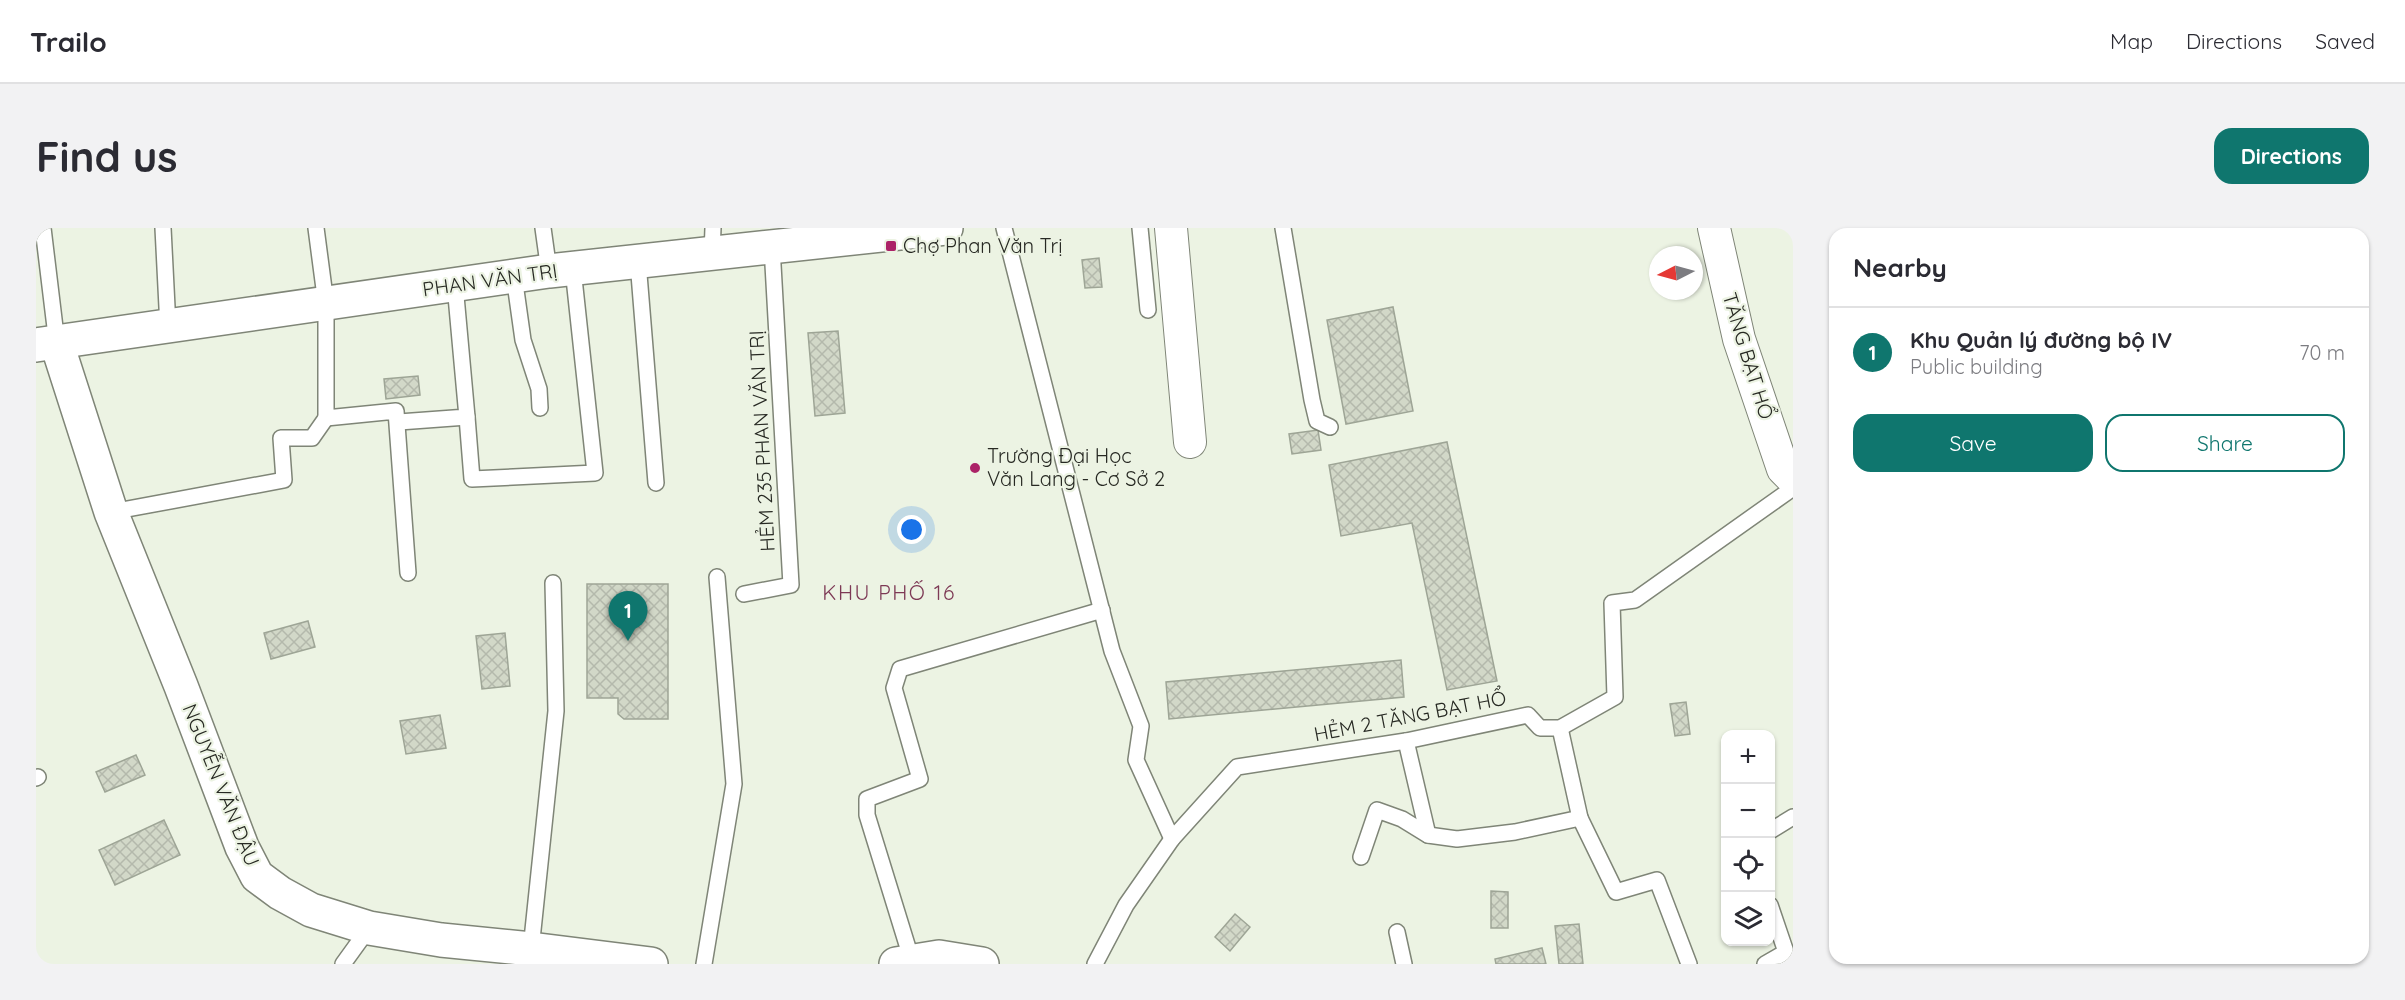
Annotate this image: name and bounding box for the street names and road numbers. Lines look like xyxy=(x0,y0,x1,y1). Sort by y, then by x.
street label: PHAN VĂN TRỊ xyxy=(421,258,559,301)
street label: TĂNG BẠT HỔ xyxy=(1717,289,1781,422)
street label: HẺM 235 PHAN VĂN TRỊ xyxy=(743,330,780,552)
street label: HẺM 2 TĂNG BẠT HỔ xyxy=(1311,684,1508,746)
street label: NGUYỄN VĂN ĐẬU xyxy=(178,700,266,870)

